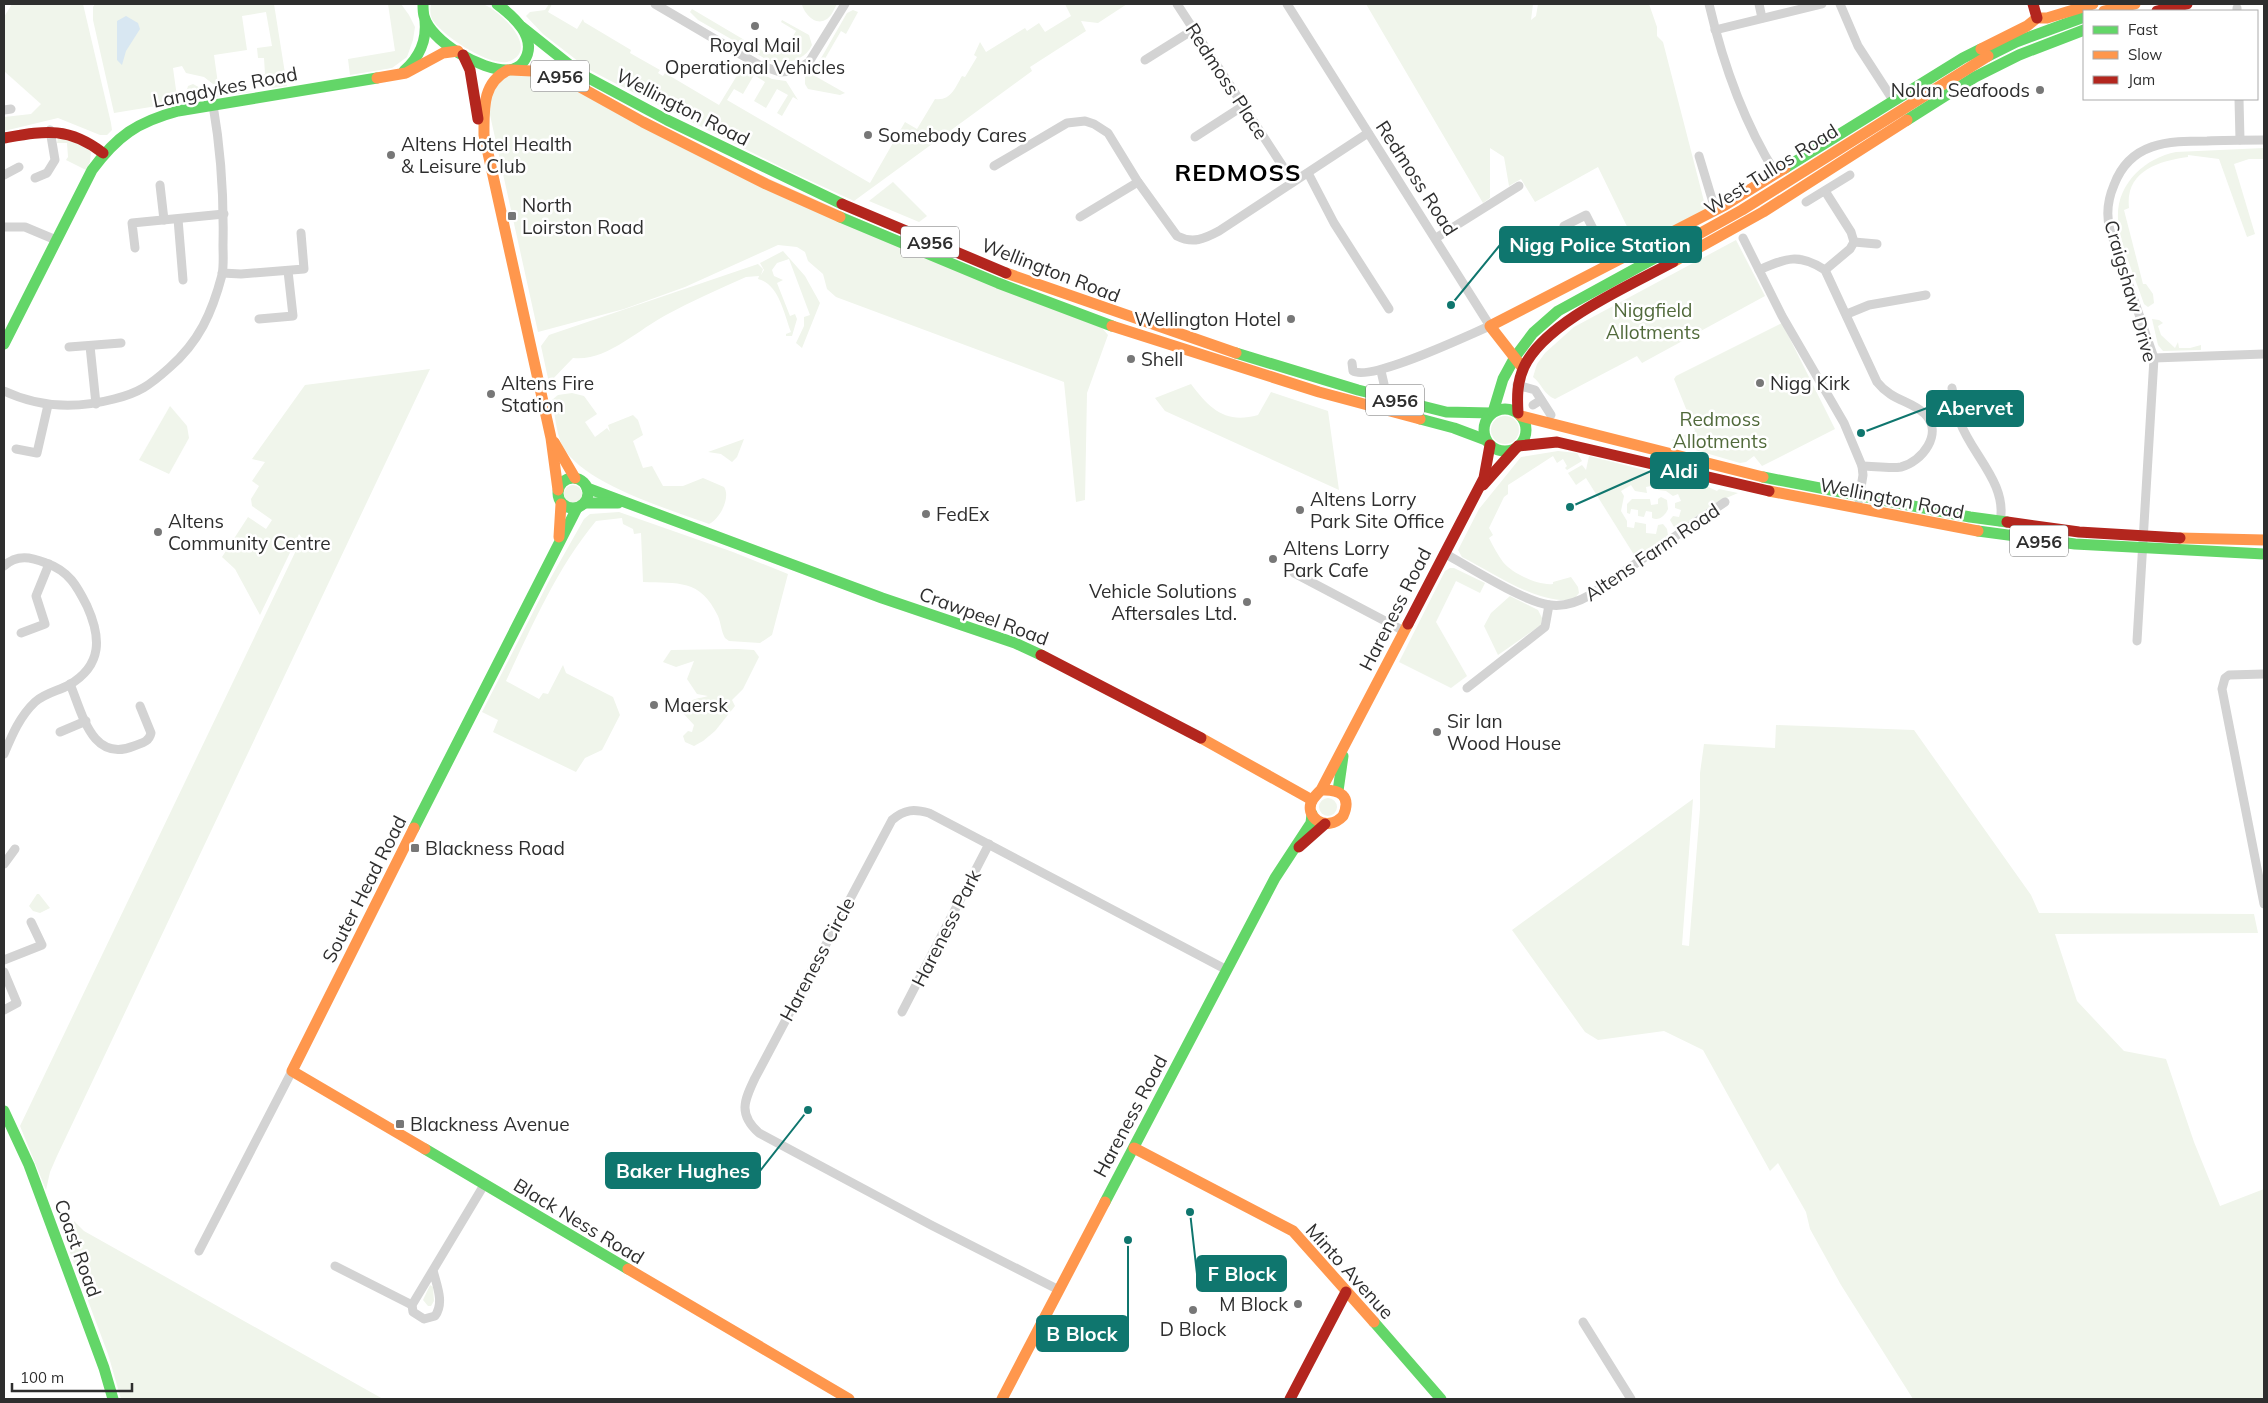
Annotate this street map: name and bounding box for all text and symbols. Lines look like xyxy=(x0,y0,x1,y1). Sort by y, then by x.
legend xyxy=(2083,10,2258,100)
street label: Redmoss Place xyxy=(1180,18,1274,144)
marker: Royal Mail Operational Vehicles xyxy=(749,20,761,32)
text: Fast xyxy=(2128,20,2158,39)
place label: Royal Mail Operational Vehicles xyxy=(665,33,845,79)
text: Slow xyxy=(2128,45,2162,64)
road number: A956 xyxy=(531,60,589,92)
street label: Langdykes Road xyxy=(151,61,299,113)
street label: Wellington Road xyxy=(612,63,754,151)
text: Jam xyxy=(2128,70,2155,89)
place label: Nolan Seafoods xyxy=(1891,78,2030,102)
marker: Nolan Seafoods xyxy=(2034,84,2046,96)
street label: Redmoss Road xyxy=(1371,116,1463,240)
street label: West Tullos Road xyxy=(1700,118,1842,220)
place label: Somebody Cares xyxy=(878,123,1027,147)
marker: Somebody Cares xyxy=(862,129,874,141)
place label: Altens Hotel Health & Leisure Club xyxy=(401,132,572,178)
marker: Altens Hotel Health & Leisure Club xyxy=(385,149,397,161)
district label: REDMOSS xyxy=(1174,157,1302,187)
place label: North Loirston Road xyxy=(522,193,644,239)
marker: North Loirston Road xyxy=(506,210,518,222)
street label: Craigshaw Drive xyxy=(2099,217,2163,365)
road number: A956 xyxy=(901,226,959,258)
callout: Nigg Police Station xyxy=(1500,227,1701,262)
text: Nigg Police Station xyxy=(1509,232,1691,257)
street label: Wellington Road xyxy=(978,233,1124,307)
park label: Niggfield Allotments xyxy=(1606,298,1700,344)
place label: Wellington Hotel xyxy=(1134,307,1281,331)
marker: Wellington Hotel xyxy=(1285,313,1297,325)
place label: Shell xyxy=(1141,347,1183,371)
marker: Shell xyxy=(1125,353,1137,365)
place label: Altens Fire Station xyxy=(501,371,594,417)
place label: Nigg Kirk xyxy=(1770,371,1850,395)
marker: Nigg Kirk xyxy=(1754,377,1766,389)
road number: A956 xyxy=(1366,384,1424,416)
marker: Altens Fire Station xyxy=(485,388,497,400)
callout: Abervet xyxy=(1927,391,2023,426)
text: Abervet xyxy=(1937,395,2013,420)
park label: Redmoss Allotments xyxy=(1673,407,1767,453)
callout: Aldi xyxy=(1651,453,1708,488)
text: Aldi xyxy=(1660,458,1698,483)
street label: Wellington Road xyxy=(1818,472,1966,524)
place label: Altens Lorry Park Site Office xyxy=(1310,487,1444,533)
street label: Altens Farm Road xyxy=(1580,498,1724,606)
place label: FedEx xyxy=(936,502,989,526)
marker: Altens Lorry Park Site Office xyxy=(1294,504,1306,516)
marker: FedEx xyxy=(920,508,932,520)
place label: Altens Community Centre xyxy=(168,509,331,555)
marker: Altens Community Centre xyxy=(152,526,164,538)
road number: A956 xyxy=(2010,526,2068,556)
place label: Altens Lorry Park Cafe xyxy=(1283,536,1389,582)
street label: Hareness Road xyxy=(1354,543,1436,675)
marker: Altens Lorry Park Cafe xyxy=(1267,553,1279,565)
place label: Vehicle Solutions Aftersales Ltd. xyxy=(1089,579,1237,625)
street label: Crawpeel Road xyxy=(916,582,1052,650)
marker: Vehicle Solutions Aftersales Ltd. xyxy=(1241,596,1253,608)
place label: Maersk xyxy=(664,693,728,717)
marker: Maersk xyxy=(648,699,660,711)
place label: Sir Ian Wood House xyxy=(1447,709,1561,755)
marker: Sir Ian Wood House xyxy=(1431,726,1443,738)
street label: Souter Head Road xyxy=(317,812,411,966)
place label: Blackness Road xyxy=(425,836,565,860)
marker: Blackness Road xyxy=(409,842,421,854)
street label: Hareness Park xyxy=(906,865,986,991)
street label: Hareness Circle xyxy=(774,893,860,1025)
street label: Hareness Road xyxy=(1088,1051,1172,1181)
place label: Blackness Avenue xyxy=(410,1112,570,1136)
marker: Blackness Avenue xyxy=(394,1118,406,1130)
callout: Baker Hughes xyxy=(606,1153,760,1188)
text: Baker Hughes xyxy=(616,1158,750,1183)
street label: Black Ness Road xyxy=(509,1173,649,1269)
street label: Coast Road xyxy=(49,1196,107,1300)
street label: Minto Avenue xyxy=(1301,1218,1399,1324)
callout: F Block xyxy=(1197,1256,1286,1291)
text: F Block xyxy=(1208,1261,1277,1286)
place label: M Block xyxy=(1219,1292,1288,1316)
marker: M Block xyxy=(1292,1298,1304,1310)
marker: D Block xyxy=(1187,1304,1199,1316)
callout: B Block xyxy=(1037,1316,1128,1351)
place label: D Block xyxy=(1160,1317,1227,1341)
text: B Block xyxy=(1046,1321,1119,1346)
scale bar xyxy=(12,1360,132,1392)
text: 100 m xyxy=(20,1368,64,1387)

